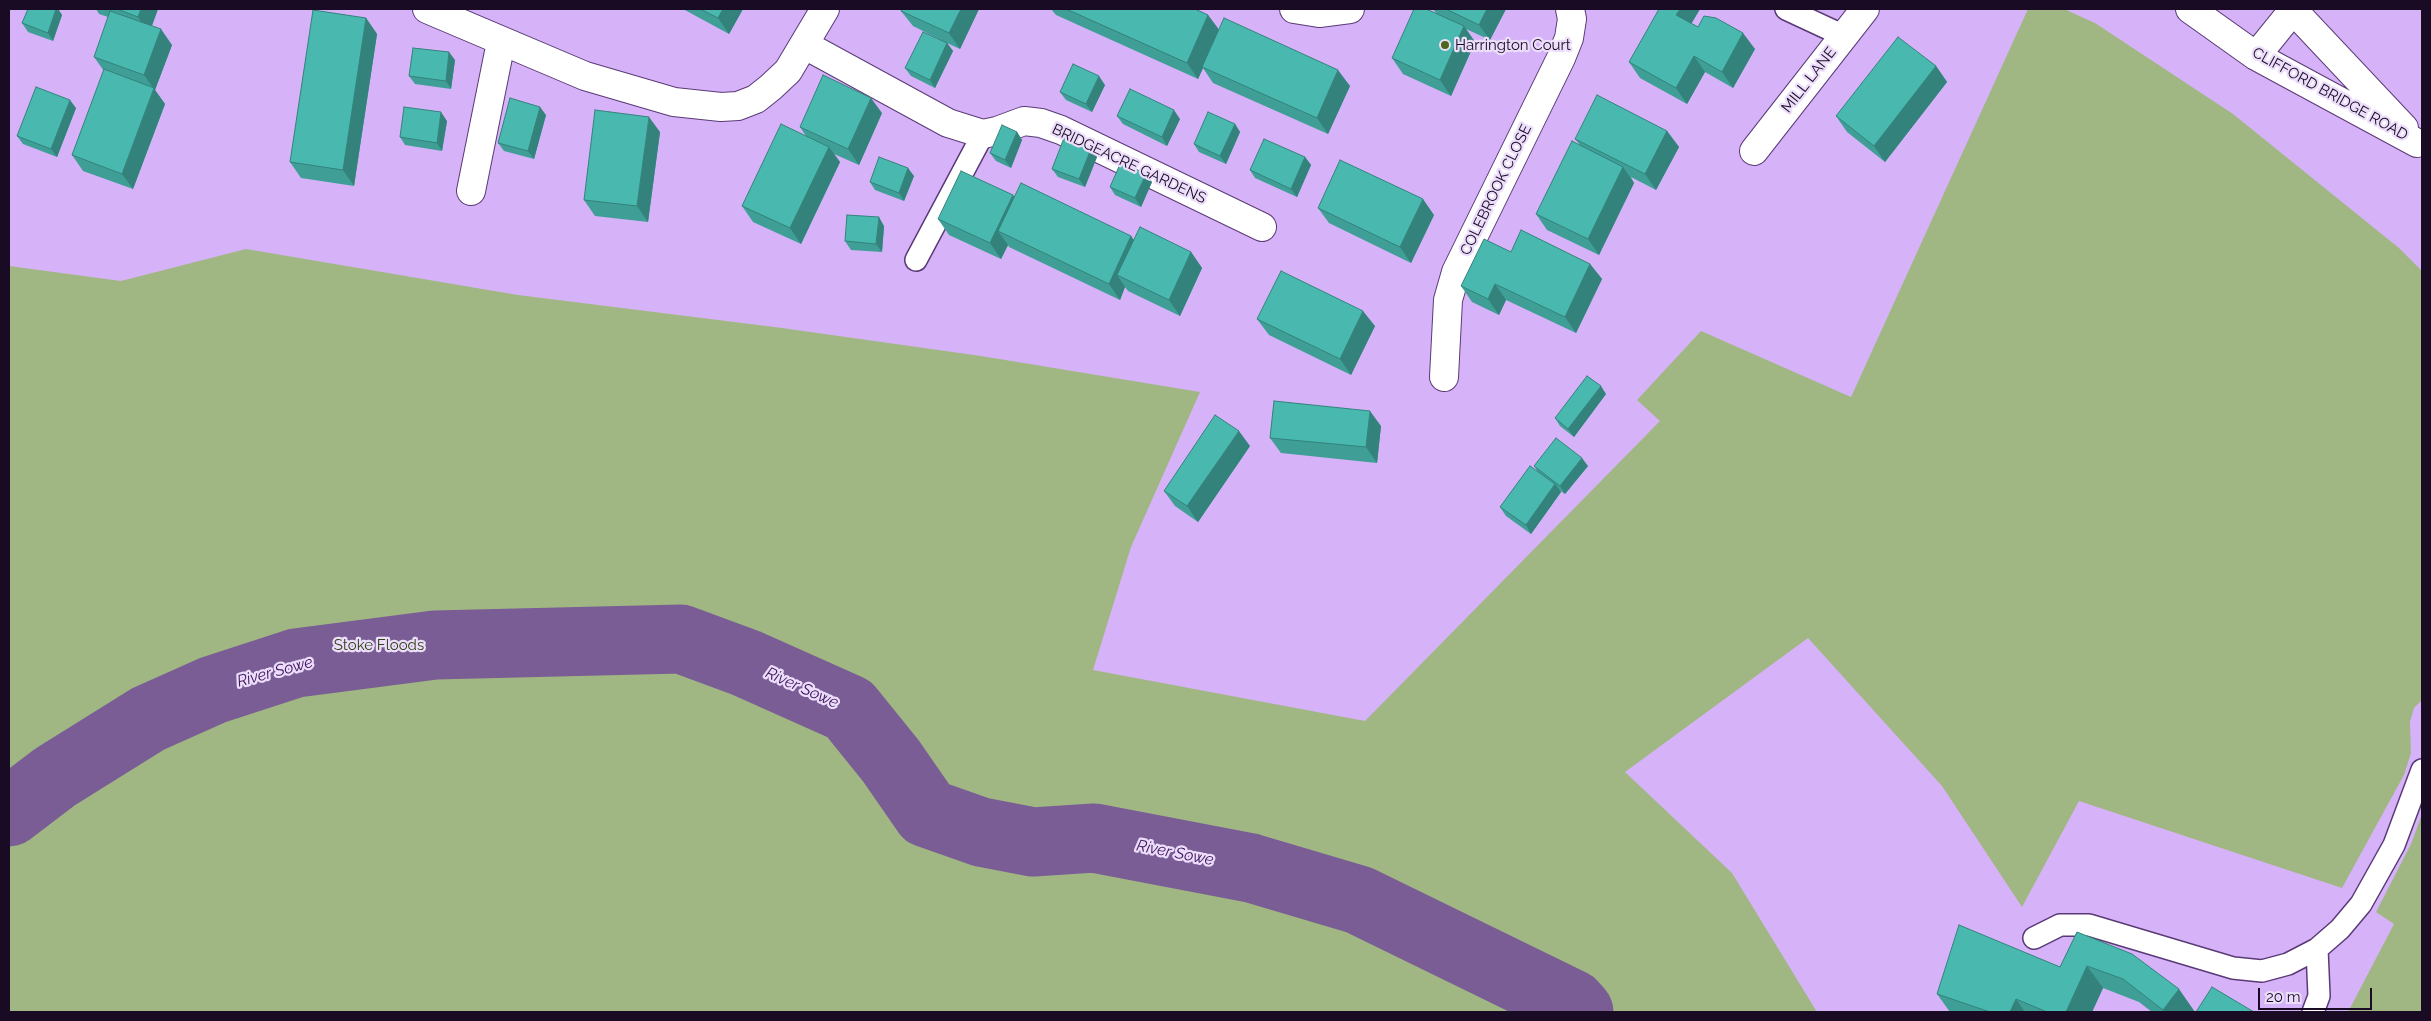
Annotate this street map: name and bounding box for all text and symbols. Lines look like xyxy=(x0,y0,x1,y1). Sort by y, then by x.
place label: Harrington Court xyxy=(1455,36,1571,54)
marker: Harrington Court xyxy=(1439,39,1451,51)
street label: MILL LANE xyxy=(1778,44,1840,116)
street label: CLIFFORD BRIDGE ROAD xyxy=(2249,44,2411,144)
street label: BRIDGEACRE GARDENS xyxy=(1049,120,1209,208)
street label: COLEBROOK CLOSE xyxy=(1457,122,1535,258)
park label: Stoke Floods xyxy=(334,636,424,654)
water label: River Sowe xyxy=(235,653,315,691)
water label: River Sowe xyxy=(763,663,841,713)
water label: River Sowe xyxy=(1135,836,1215,870)
scale bar xyxy=(2261,978,2375,1010)
text: 20 m xyxy=(2266,988,2301,1006)

